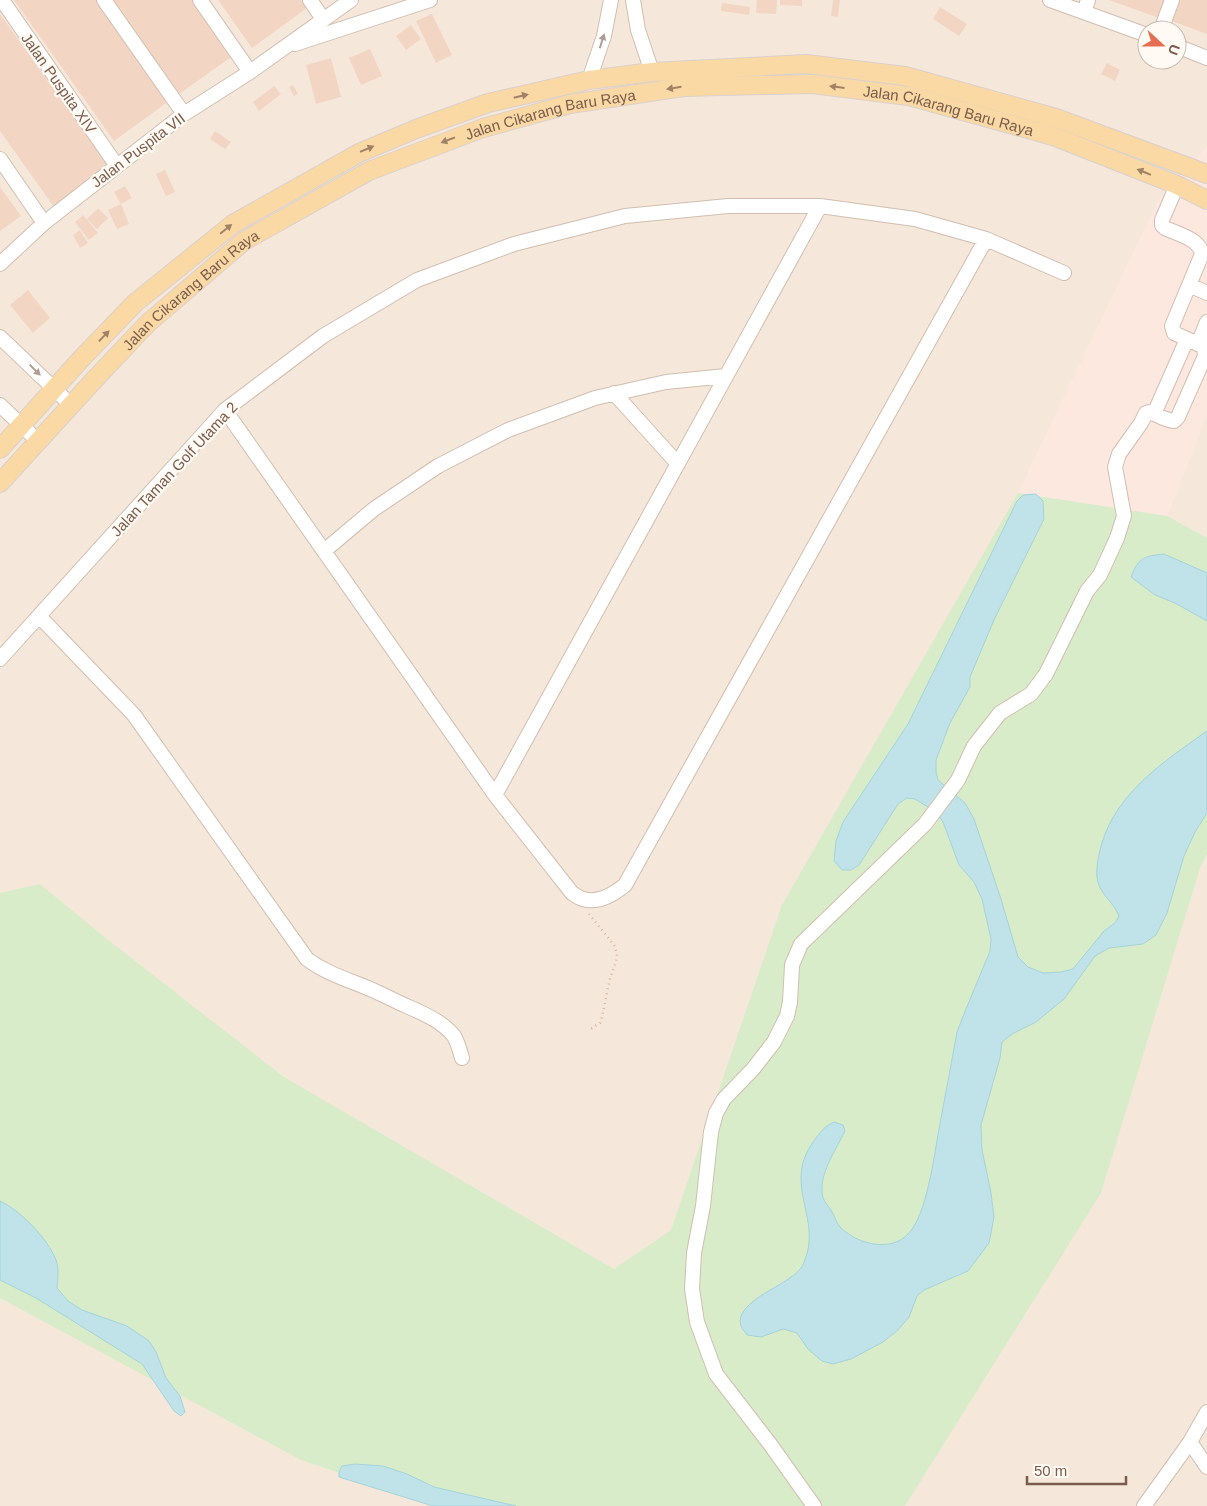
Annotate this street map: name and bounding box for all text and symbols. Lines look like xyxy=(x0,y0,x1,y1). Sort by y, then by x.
north arrow xyxy=(1137,20,1187,70)
street label: Jalan Puspita XIV xyxy=(18,30,100,136)
one-way arrow xyxy=(598,33,606,48)
text: U xyxy=(1165,42,1183,57)
street label: Jalan Cikarang Baru Raya xyxy=(862,82,1036,139)
one-way arrow xyxy=(828,83,844,91)
one-way arrow xyxy=(666,84,682,92)
street label: Jalan Cikarang Baru Raya xyxy=(462,86,637,143)
one-way arrow xyxy=(513,92,528,100)
street label: Jalan Puspita VII xyxy=(88,109,188,191)
one-way arrow xyxy=(441,137,456,145)
one-way arrow xyxy=(360,145,374,153)
one-way arrow xyxy=(1136,168,1151,176)
one-way arrow xyxy=(219,224,232,235)
street label: Jalan Cikarang Baru Raya xyxy=(119,226,262,353)
one-way arrow xyxy=(98,330,110,342)
one-way arrow xyxy=(29,364,41,376)
street label: Jalan Taman Golf Utama 2 xyxy=(107,398,241,540)
scale bar xyxy=(1027,1454,1126,1486)
text: 50 m xyxy=(1034,1462,1067,1479)

